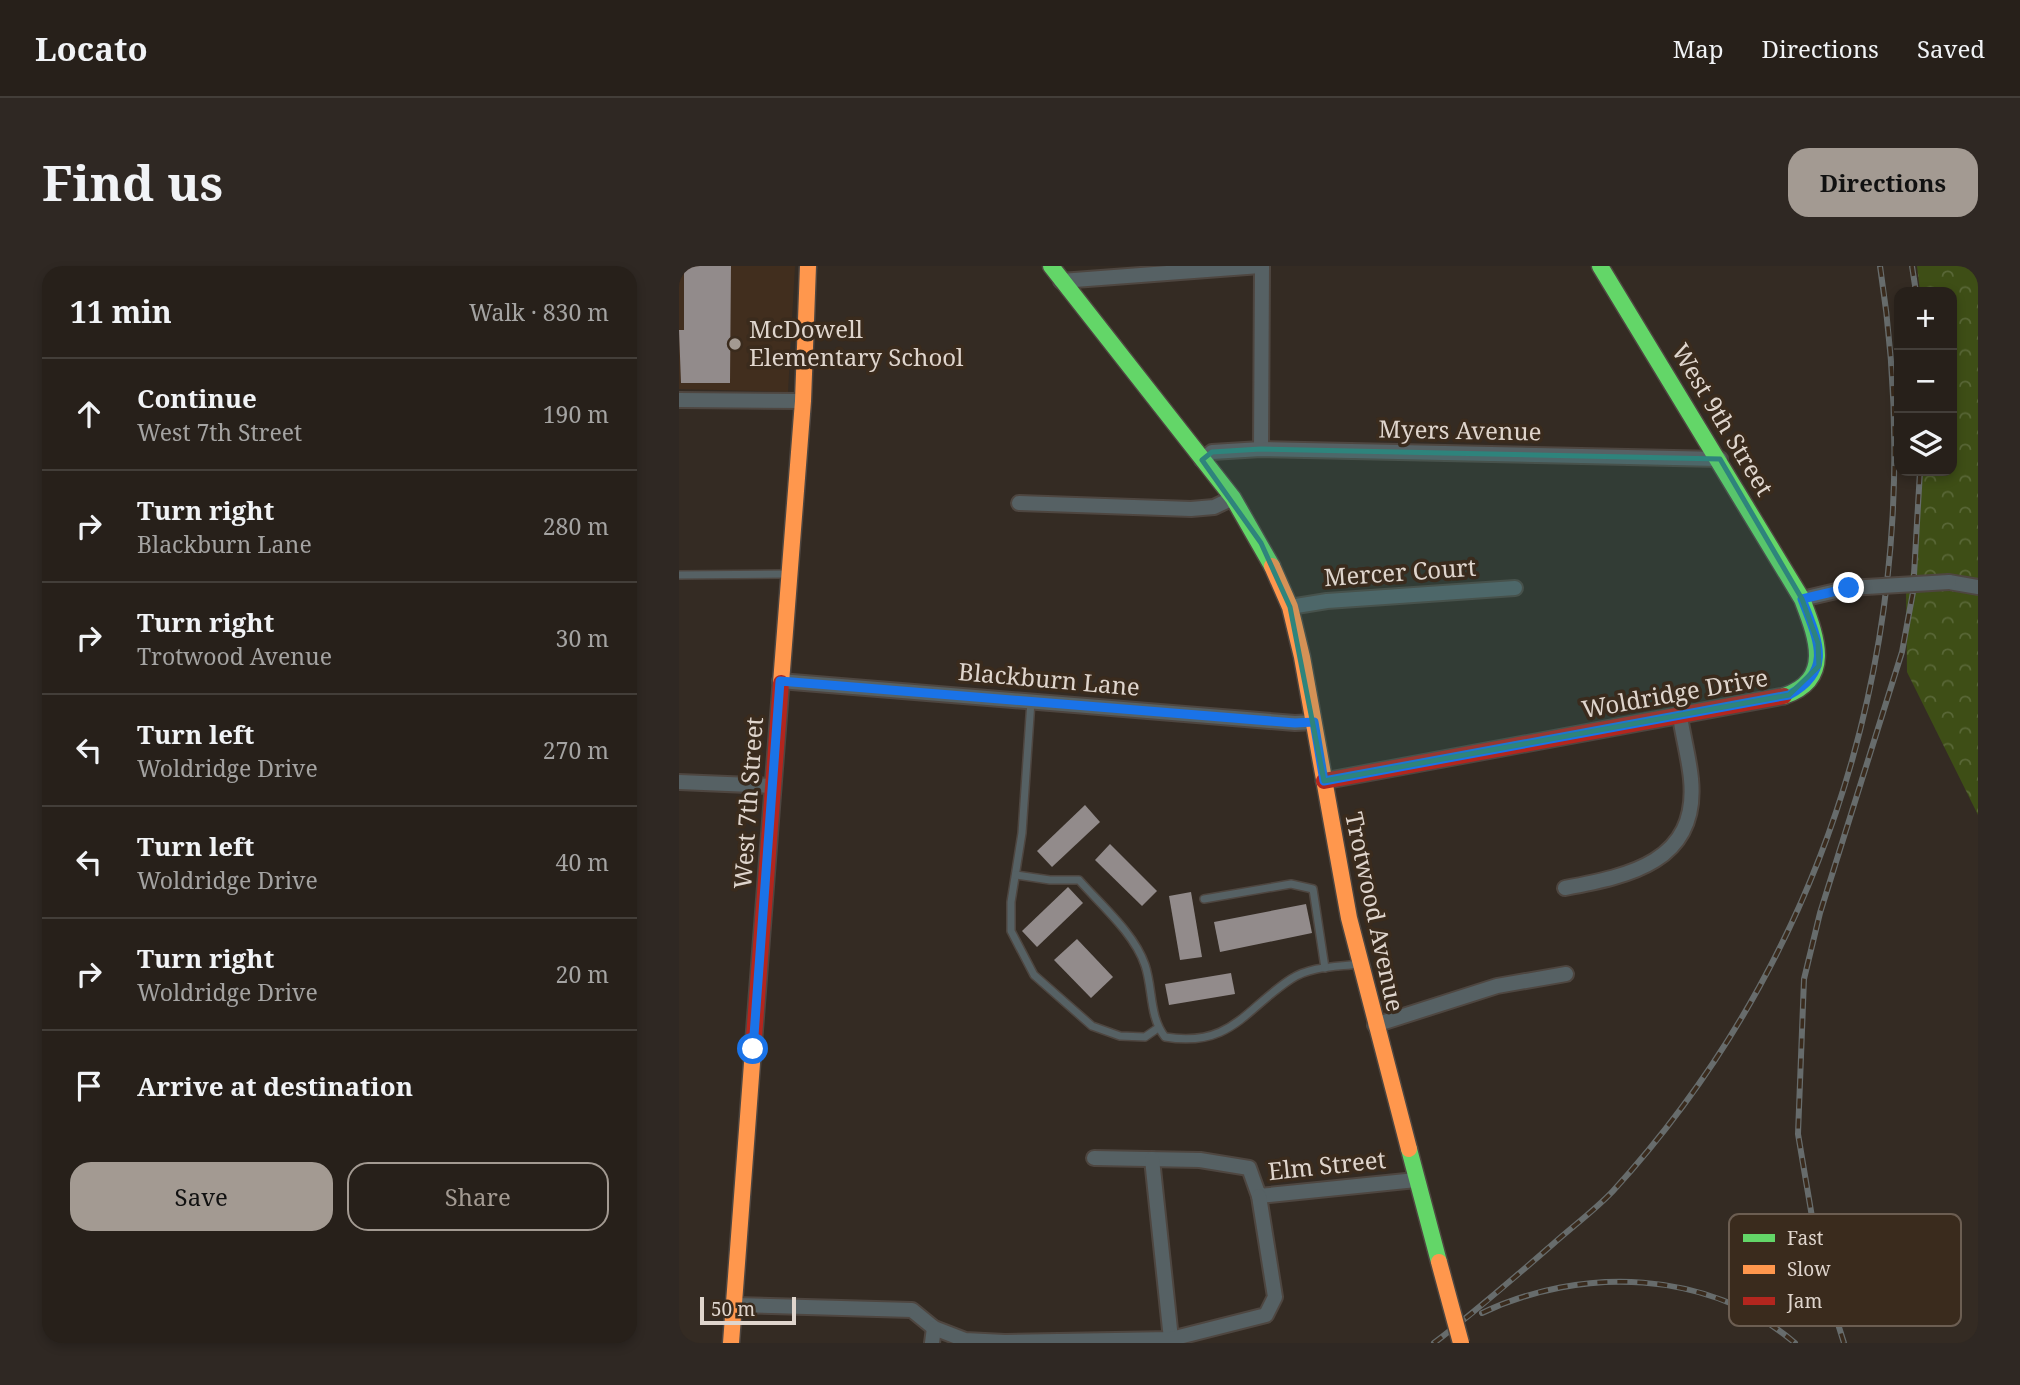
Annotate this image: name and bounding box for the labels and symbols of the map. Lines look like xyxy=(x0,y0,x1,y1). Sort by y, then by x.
place label: McDowell Elementary School xyxy=(749,312,964,373)
marker: McDowell Elementary School xyxy=(727,336,743,352)
street label: West 9th Street xyxy=(1665,337,1782,502)
street label: Myers Avenue xyxy=(1378,412,1542,447)
street label: Mercer Court xyxy=(1323,550,1477,593)
route end xyxy=(1833,572,1864,603)
street label: Blackburn Lane xyxy=(957,654,1141,703)
street label: Woldridge Drive xyxy=(1579,660,1770,725)
street label: West 7th Street xyxy=(725,716,770,890)
street label: Trotwood Avenue xyxy=(1338,809,1413,1015)
route start xyxy=(737,1033,768,1064)
street label: Elm Street xyxy=(1266,1142,1387,1187)
legend xyxy=(1729,1214,1961,1326)
text: Fast xyxy=(1787,1225,1824,1251)
text: Slow xyxy=(1787,1256,1831,1282)
text: Jam xyxy=(1786,1288,1822,1314)
scale bar xyxy=(700,1294,796,1326)

